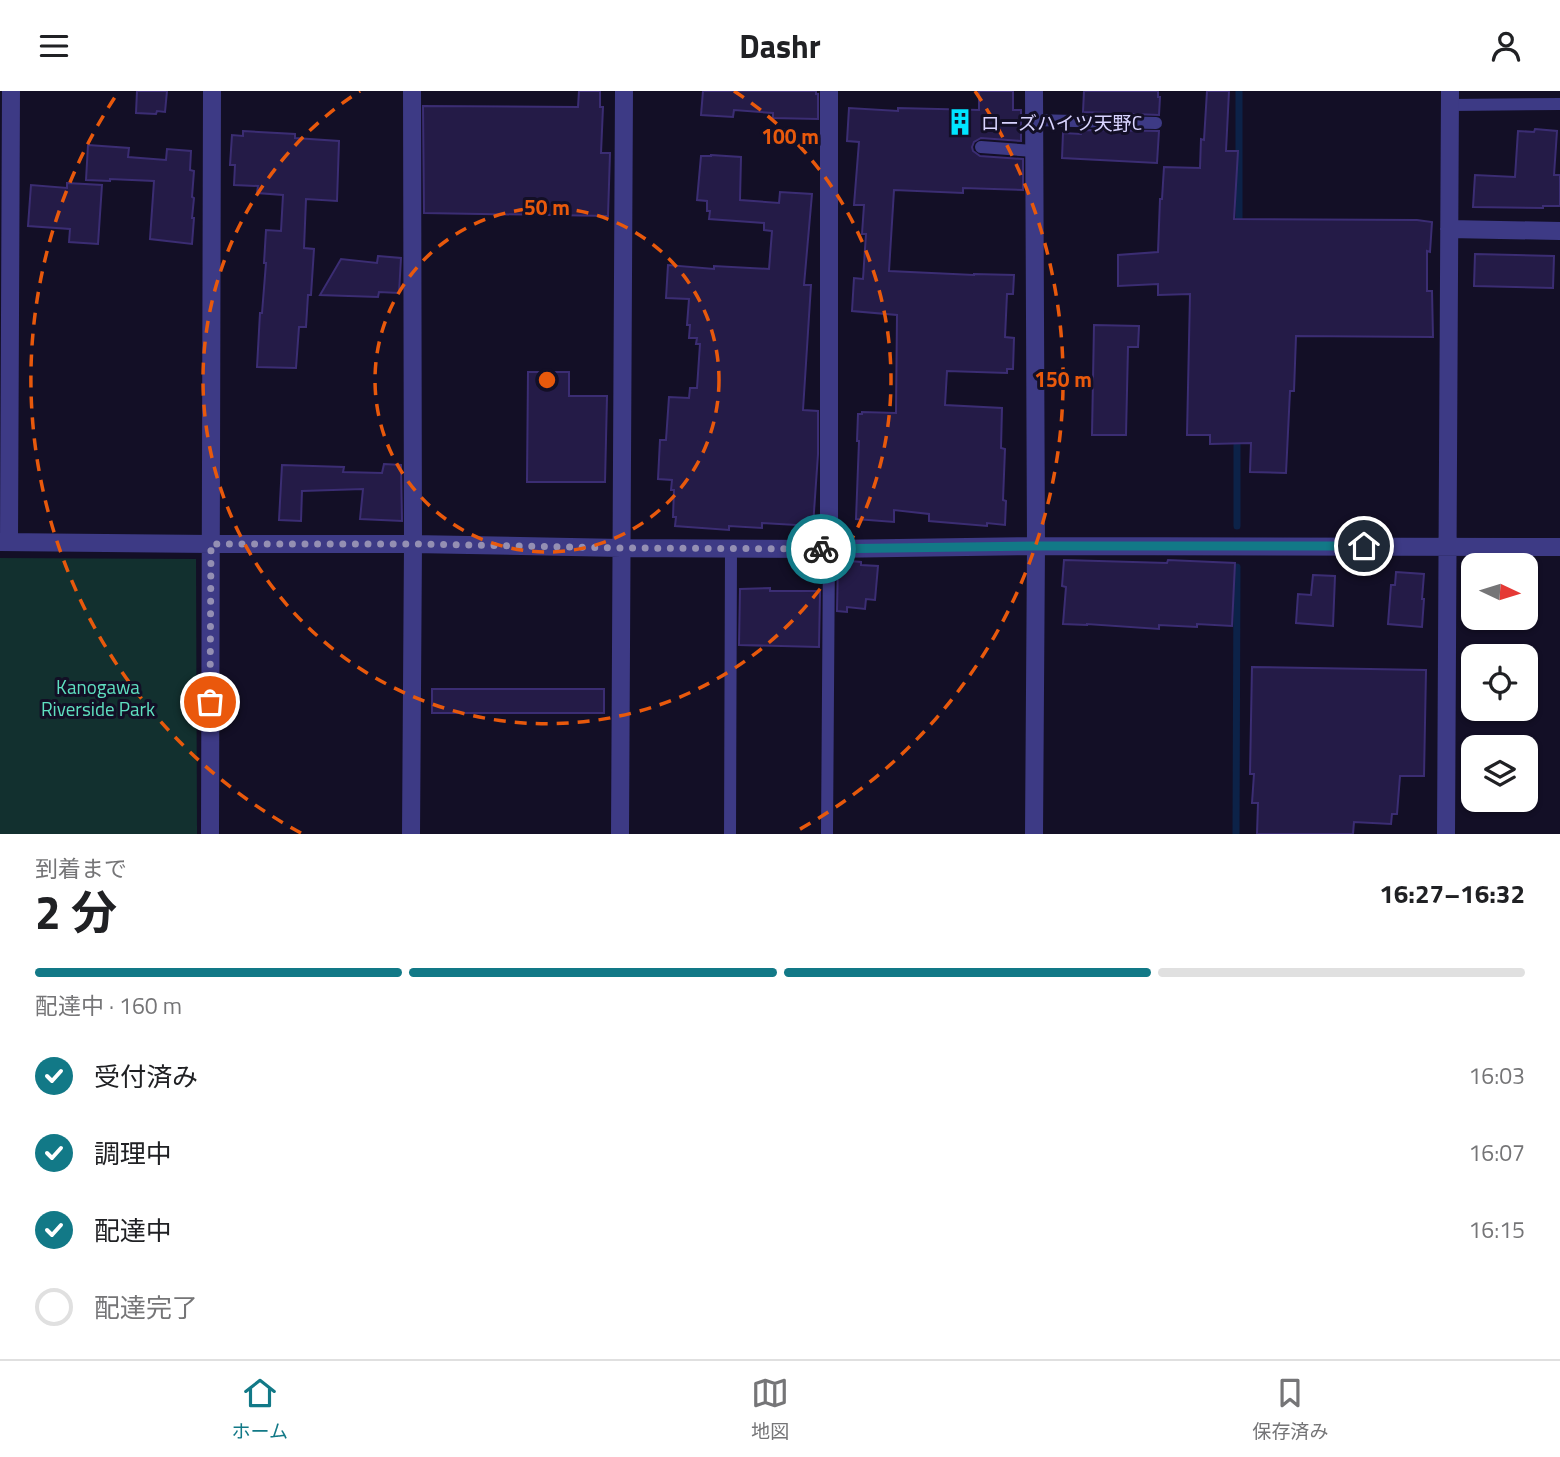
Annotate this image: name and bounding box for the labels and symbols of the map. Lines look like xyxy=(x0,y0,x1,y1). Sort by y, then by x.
building icon: ローズハイツ天野C xyxy=(945,107,975,137)
place label: ローズハイツ天野C xyxy=(981,108,1142,137)
text: 100 m xyxy=(761,120,819,152)
text: 50 m xyxy=(524,191,570,223)
text: 150 m xyxy=(1034,363,1092,395)
centre of rings xyxy=(535,368,559,392)
courier xyxy=(786,514,856,584)
pin xyxy=(1334,516,1394,576)
north arrow xyxy=(1461,553,1538,630)
park label: Kanogawa Riverside Park xyxy=(41,672,155,723)
pin xyxy=(180,672,240,732)

